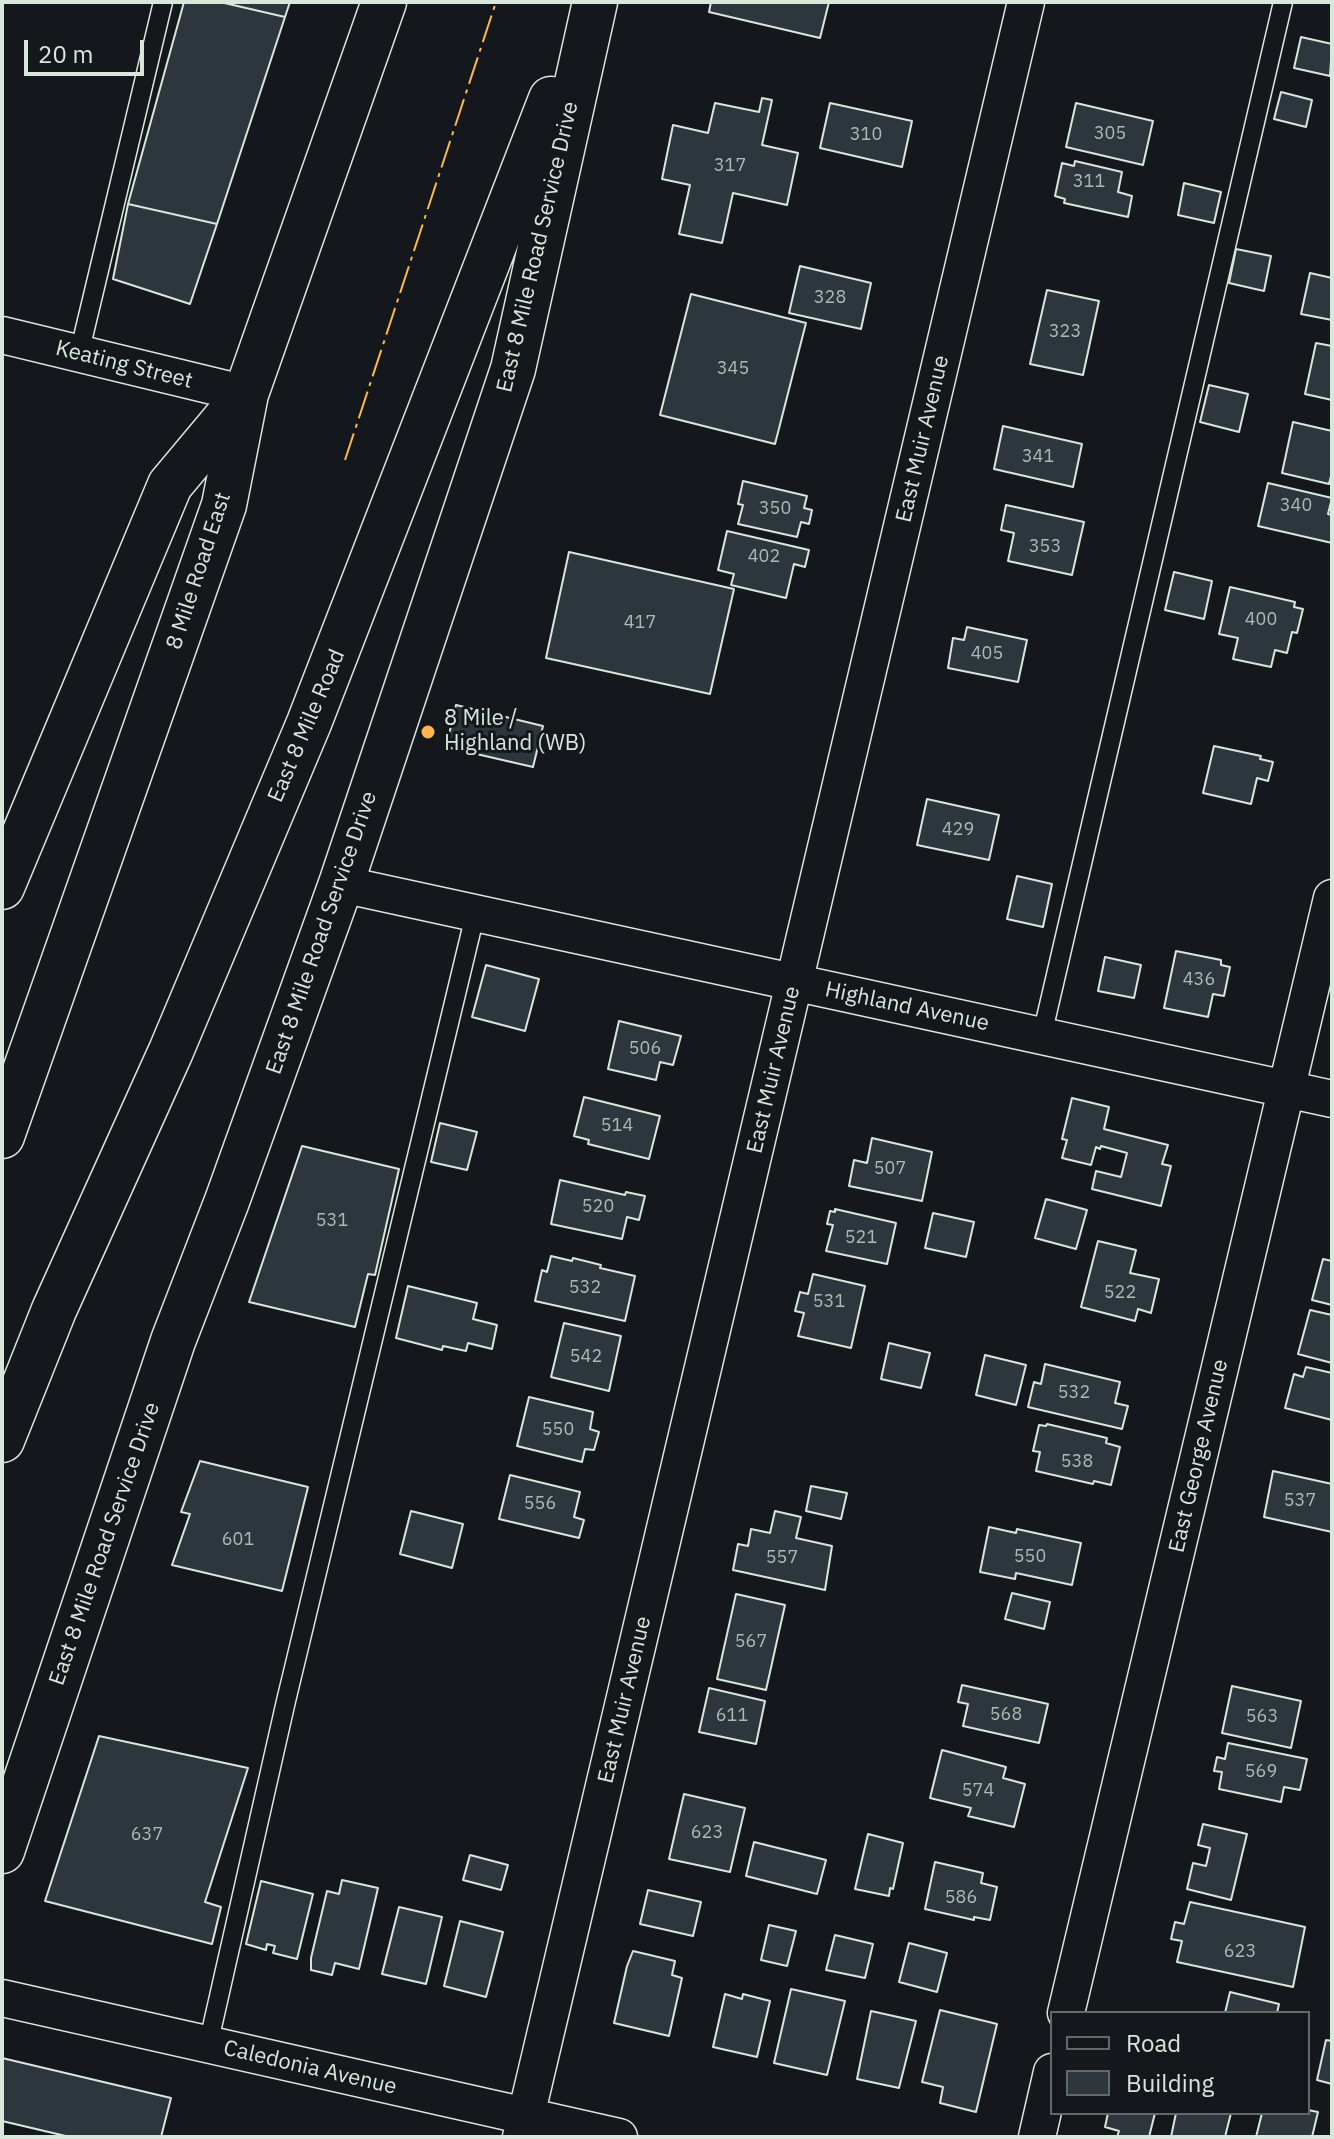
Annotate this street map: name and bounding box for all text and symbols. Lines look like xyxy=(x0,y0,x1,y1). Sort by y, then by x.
scale bar xyxy=(28,24,148,74)
text: 20 m xyxy=(38,38,93,70)
street label: East 8 Mile Road Service Drive xyxy=(492,99,584,395)
house number: 305 xyxy=(1094,123,1126,145)
house number: 310 xyxy=(850,124,882,146)
house number: 317 xyxy=(714,155,746,177)
house number: 311 xyxy=(1073,171,1105,193)
house number: 328 xyxy=(814,287,846,309)
house number: 323 xyxy=(1049,321,1081,343)
street label: Keating Street xyxy=(53,335,195,395)
street label: East Muir Avenue xyxy=(891,353,955,525)
house number: 345 xyxy=(717,358,749,380)
house number: 341 xyxy=(1022,446,1054,468)
street label: 8 Mile Road East xyxy=(161,489,237,653)
house number: 340 xyxy=(1280,495,1312,517)
house number: 350 xyxy=(759,498,791,520)
house number: 353 xyxy=(1029,536,1061,558)
house number: 402 xyxy=(748,546,780,568)
house number: 400 xyxy=(1245,609,1277,631)
house number: 417 xyxy=(624,612,656,634)
house number: 405 xyxy=(971,643,1003,665)
street label: East 8 Mile Road xyxy=(263,646,351,806)
place label: 8 Mile / Highland (WB) xyxy=(444,706,586,758)
marker: 8 Mile / Highland (WB) xyxy=(419,723,437,741)
street label: East 8 Mile Road Service Drive xyxy=(261,788,383,1078)
house number: 429 xyxy=(942,819,974,841)
house number: 436 xyxy=(1183,969,1215,991)
street label: Highland Avenue xyxy=(823,977,991,1037)
street label: East Muir Avenue xyxy=(742,984,806,1156)
house number: 506 xyxy=(629,1038,661,1060)
house number: 514 xyxy=(601,1115,633,1137)
house number: 507 xyxy=(874,1158,906,1180)
house number: 520 xyxy=(582,1196,614,1218)
house number: 531 xyxy=(316,1210,348,1232)
house number: 521 xyxy=(845,1227,877,1249)
house number: 532 xyxy=(569,1277,601,1299)
house number: 522 xyxy=(1104,1282,1136,1304)
house number: 531 xyxy=(813,1291,845,1313)
house number: 542 xyxy=(570,1346,602,1368)
street label: East George Avenue xyxy=(1164,1357,1234,1555)
house number: 532 xyxy=(1058,1382,1090,1404)
street label: East 8 Mile Road Service Drive xyxy=(44,1399,166,1689)
house number: 550 xyxy=(542,1419,574,1441)
house number: 538 xyxy=(1061,1451,1093,1473)
house number: 537 xyxy=(1284,1490,1316,1512)
house number: 556 xyxy=(524,1493,556,1515)
house number: 601 xyxy=(222,1529,254,1551)
house number: 550 xyxy=(1014,1546,1046,1568)
house number: 557 xyxy=(766,1547,798,1569)
street label: East Muir Avenue xyxy=(593,1614,657,1786)
house number: 567 xyxy=(735,1631,767,1653)
house number: 568 xyxy=(990,1704,1022,1726)
house number: 611 xyxy=(716,1705,748,1727)
house number: 563 xyxy=(1246,1706,1278,1728)
house number: 569 xyxy=(1245,1761,1277,1783)
house number: 574 xyxy=(962,1780,994,1802)
house number: 623 xyxy=(691,1822,723,1844)
house number: 637 xyxy=(131,1824,163,1846)
house number: 586 xyxy=(945,1887,977,1909)
house number: 623 xyxy=(1224,1941,1256,1963)
legend xyxy=(1050,2011,1310,2115)
text: Road xyxy=(1126,2027,1181,2059)
street label: Caledonia Avenue xyxy=(221,2035,399,2101)
text: Building xyxy=(1126,2067,1214,2099)

